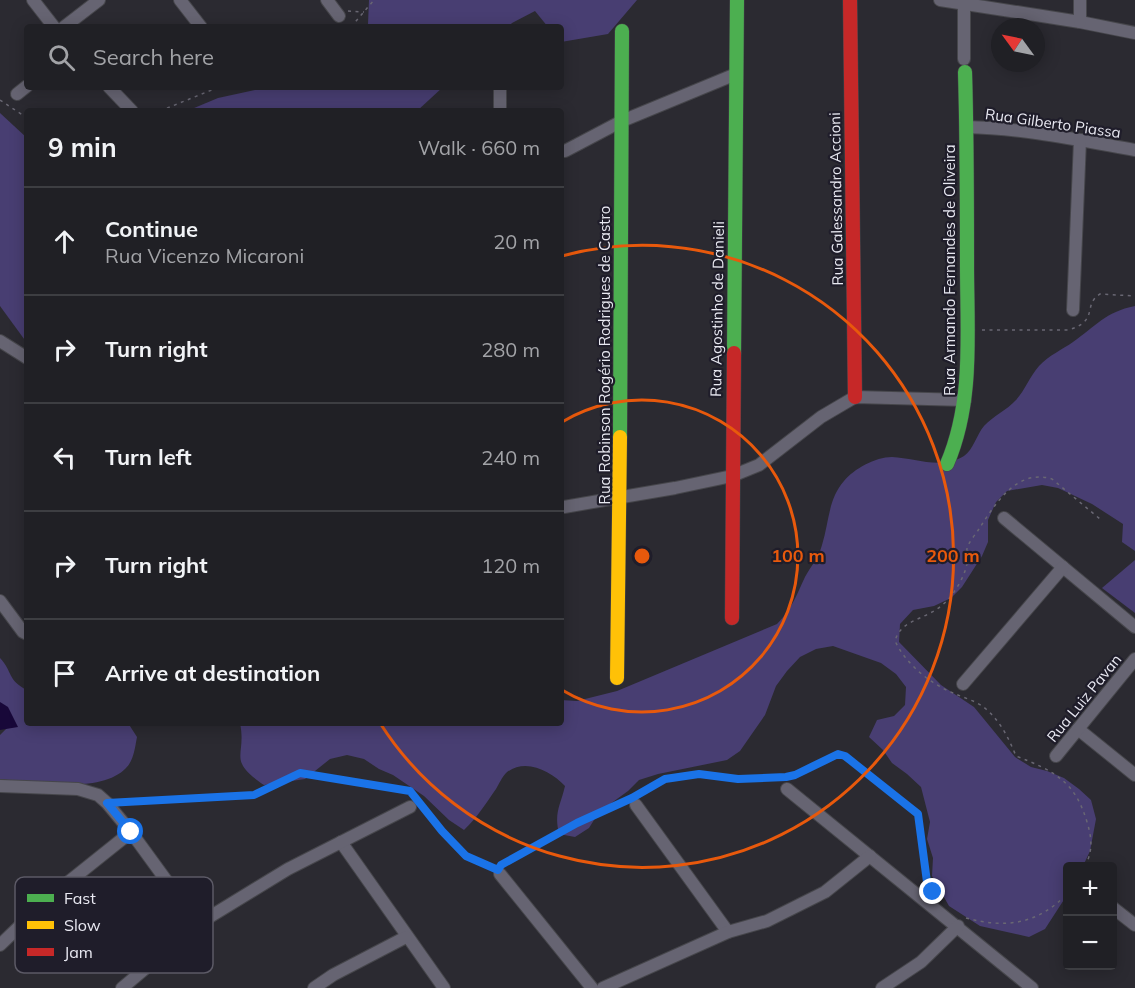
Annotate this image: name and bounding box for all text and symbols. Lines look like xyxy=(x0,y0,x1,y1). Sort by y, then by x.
north arrow xyxy=(991,18,1045,72)
search box xyxy=(24,24,564,90)
icon: search xyxy=(45,41,78,74)
text: Search here xyxy=(93,43,214,71)
street label: Rua Gilberto Piassa xyxy=(984,104,1122,142)
street label: Rua Galessandro Accioni xyxy=(825,112,847,286)
text: 9 min xyxy=(48,131,117,164)
text: Walk · 660 m xyxy=(418,135,540,160)
street label: Rua Armando Fernandes de Oliveira xyxy=(940,144,959,396)
street label: Rua Robinson Rogério Rodrigues de Castro xyxy=(595,206,614,504)
text: Continue xyxy=(105,215,198,243)
street label: Rua Agostinho de Danieli xyxy=(706,221,728,397)
icon: ahead xyxy=(48,225,81,258)
text: 20 m xyxy=(493,229,540,254)
text: Rua Vicenzo Micaroni xyxy=(105,243,304,268)
icon: right xyxy=(48,333,81,366)
text: Turn right xyxy=(105,335,208,363)
text: 280 m xyxy=(481,337,540,362)
icon: left xyxy=(48,441,81,474)
text: Turn left xyxy=(105,443,192,471)
text: 240 m xyxy=(481,445,540,470)
text: 100 m xyxy=(771,544,825,567)
text: 200 m xyxy=(926,544,980,567)
centre of rings xyxy=(632,546,652,566)
icon: right xyxy=(48,549,81,582)
text: Turn right xyxy=(105,551,208,579)
text: 120 m xyxy=(481,553,540,578)
street label: Rua Luiz Pavan xyxy=(1043,650,1125,746)
icon: arrive xyxy=(48,657,81,690)
text: Arrive at destination xyxy=(105,659,320,687)
route start xyxy=(117,818,143,844)
map controls xyxy=(1063,862,1117,970)
button: + xyxy=(1063,862,1117,916)
legend xyxy=(15,877,213,973)
route end xyxy=(919,878,945,904)
text: Fast xyxy=(64,888,96,908)
text: Slow xyxy=(64,915,101,935)
button: − xyxy=(1063,916,1117,970)
text: Jam xyxy=(64,942,93,962)

